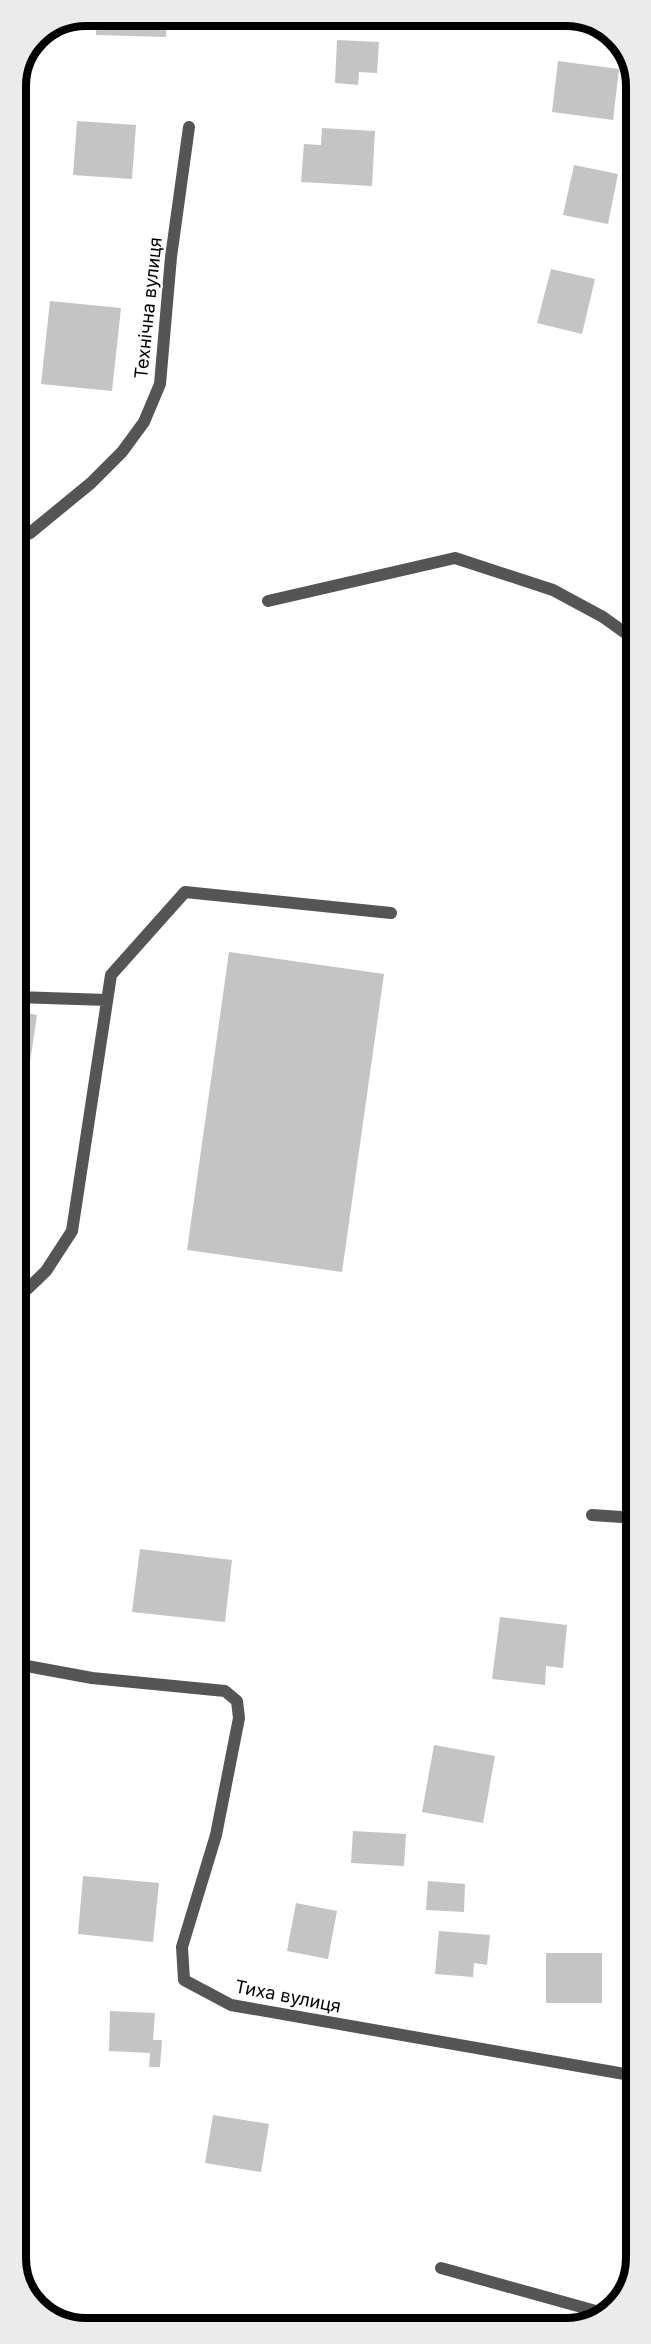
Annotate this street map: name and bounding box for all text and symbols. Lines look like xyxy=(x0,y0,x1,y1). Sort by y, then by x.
street label: Технічна вулиця xyxy=(130,236,166,380)
street label: Тиха вулиця xyxy=(233,1975,343,2017)

